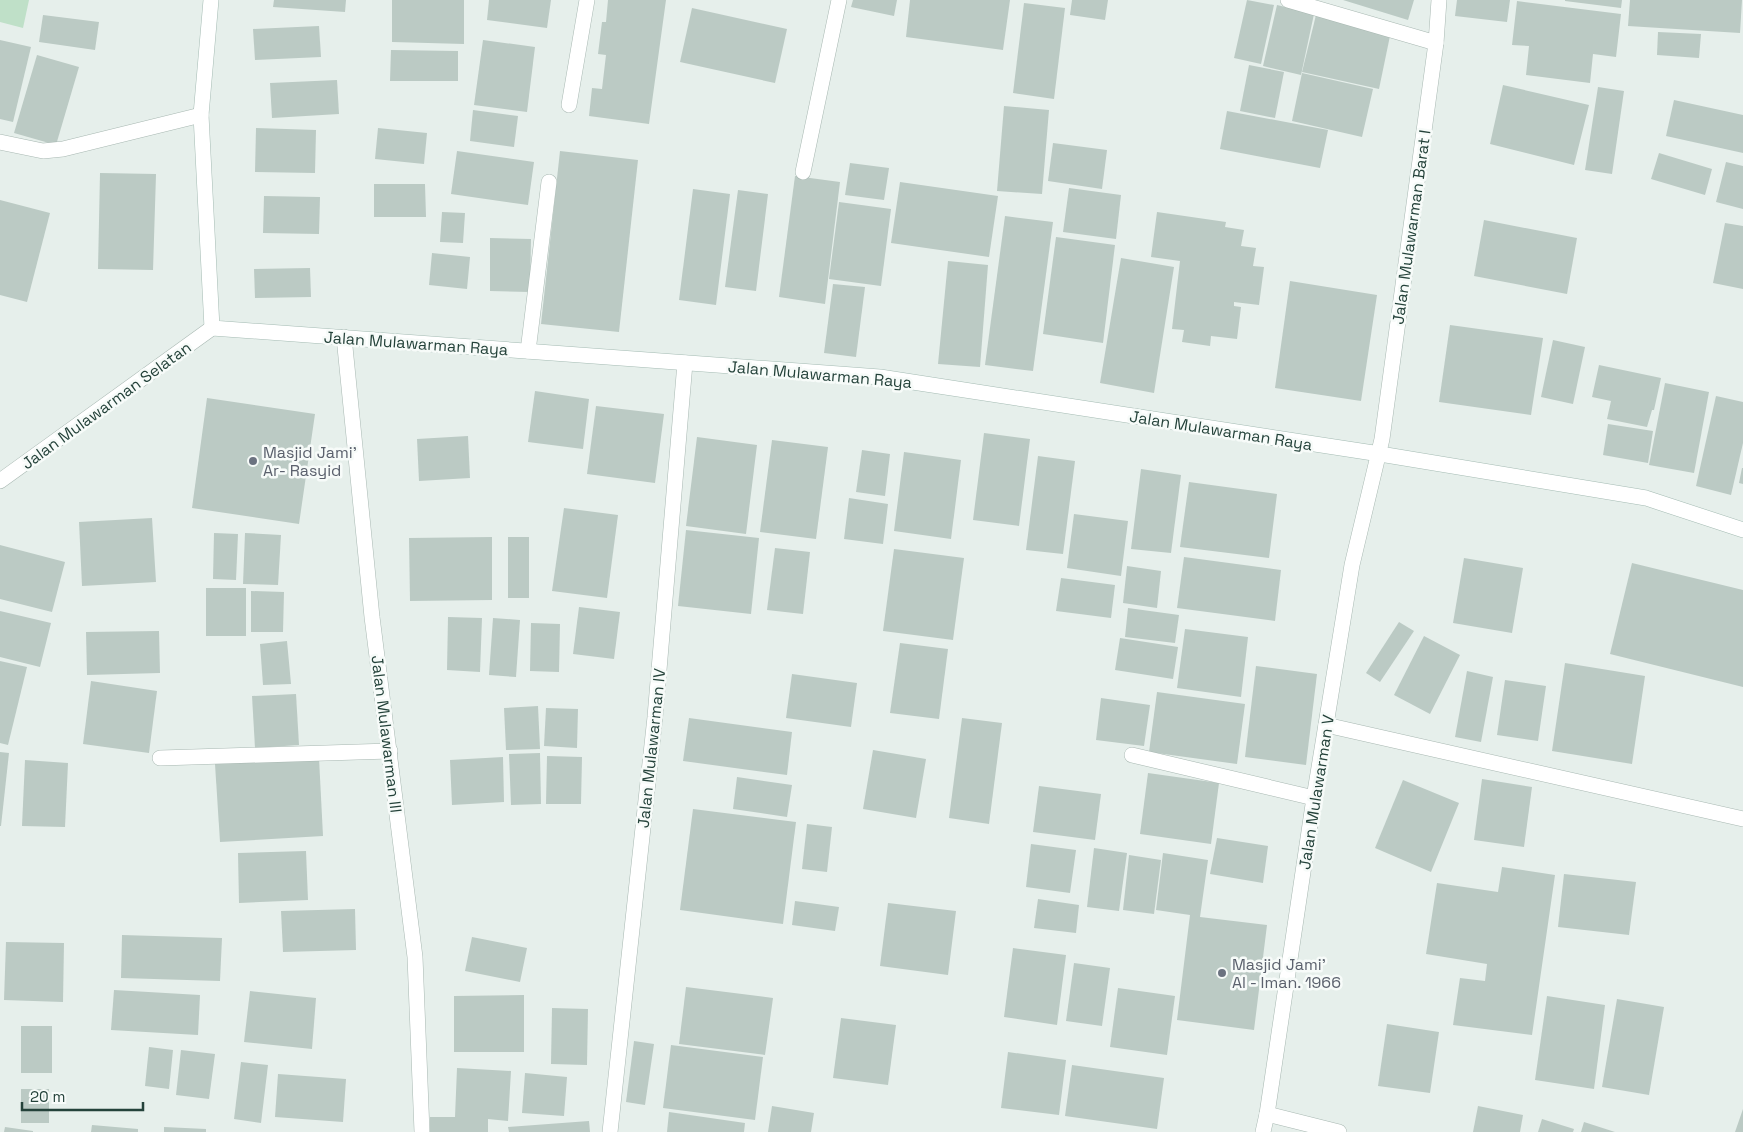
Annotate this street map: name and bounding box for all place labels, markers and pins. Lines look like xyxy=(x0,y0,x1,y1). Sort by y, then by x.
place label: Masjid Jami' Ar- Rasyid xyxy=(263,442,357,481)
marker: Masjid Jami' Ar- Rasyid xyxy=(247,455,259,467)
place label: Masjid Jami' Al - Iman. 1966 xyxy=(1232,954,1341,993)
marker: Masjid Jami' Al - Iman. 1966 xyxy=(1216,967,1228,979)

